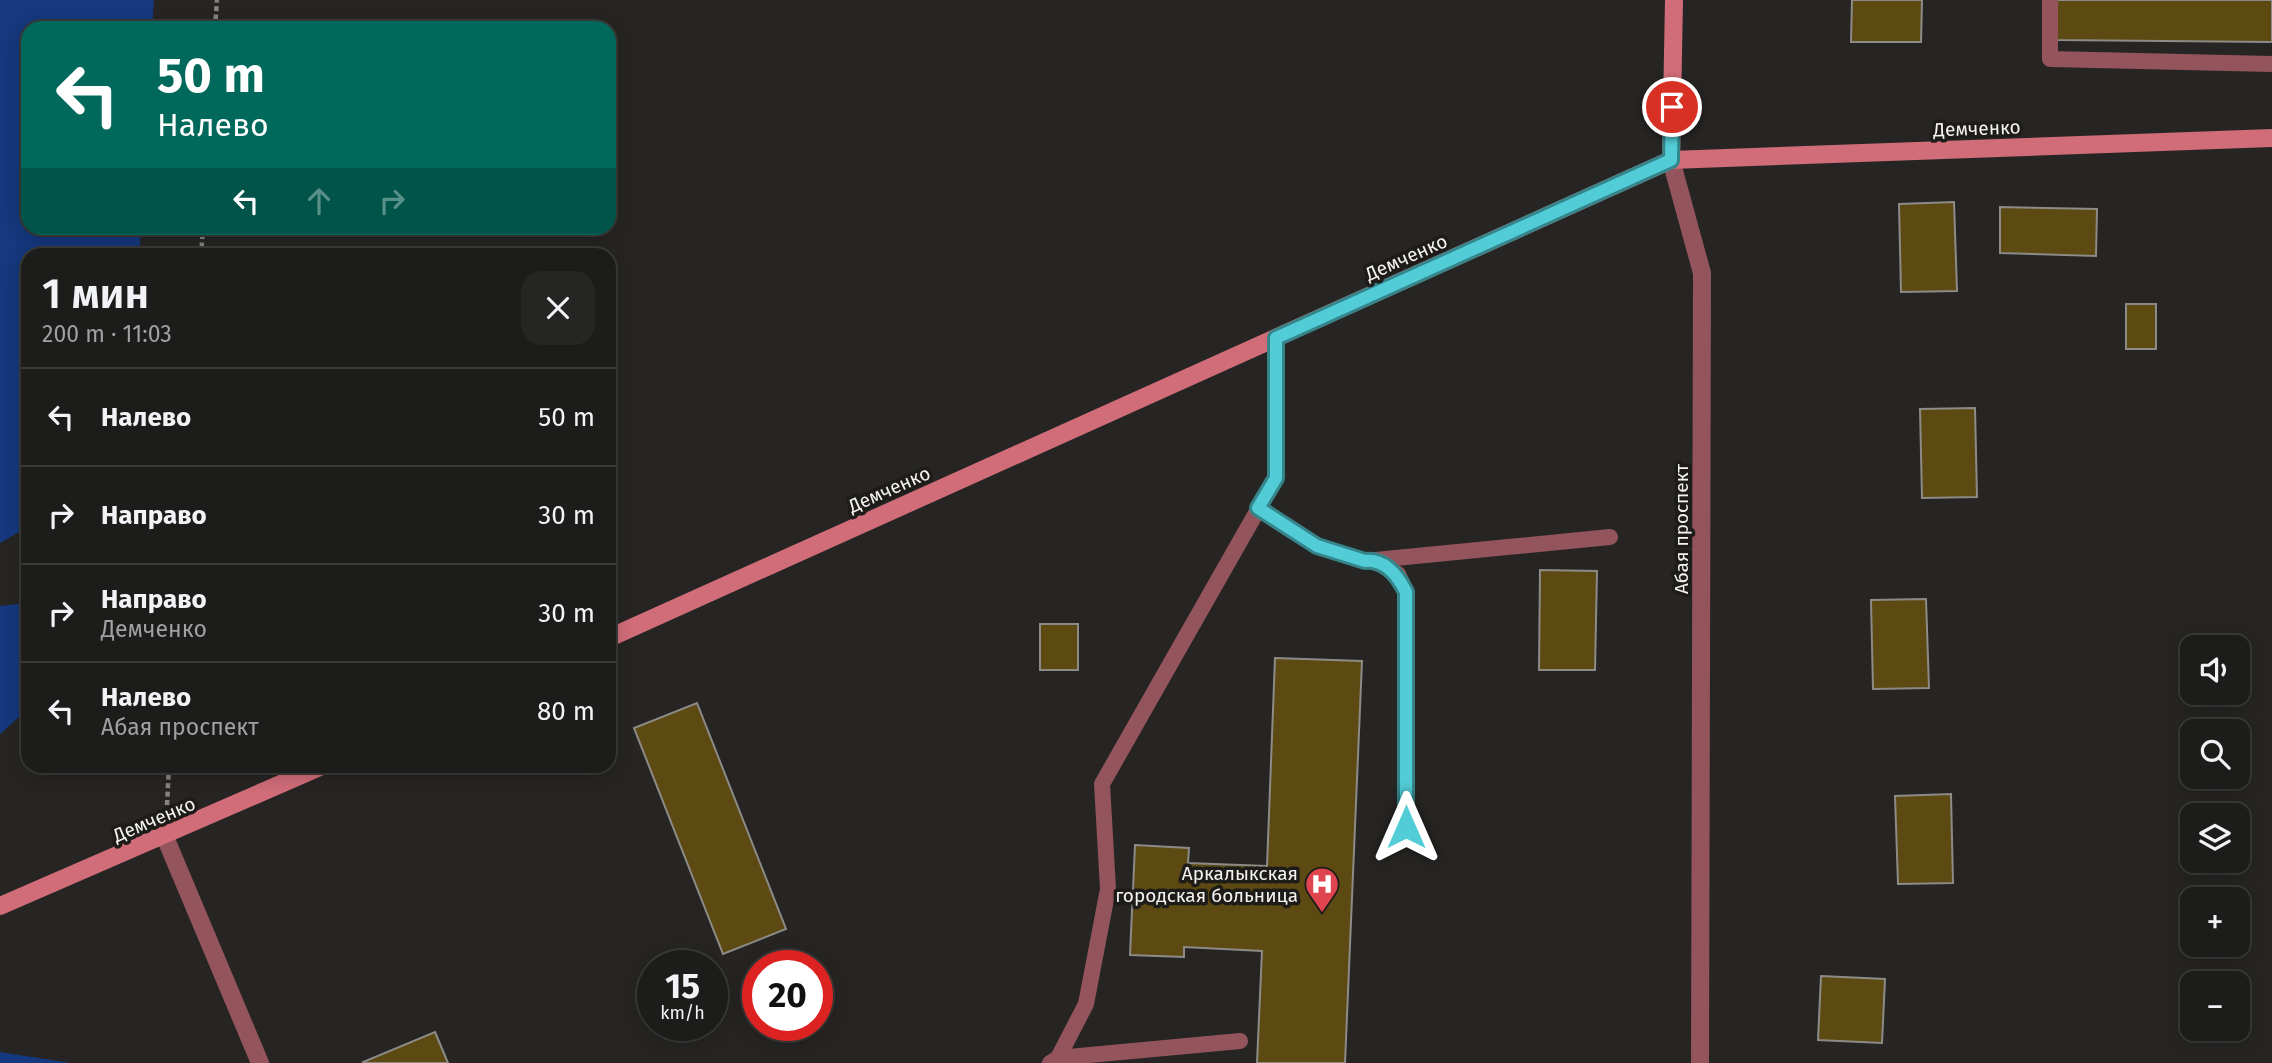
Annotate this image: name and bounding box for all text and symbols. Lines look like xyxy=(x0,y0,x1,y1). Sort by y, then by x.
text: 50 m xyxy=(157,46,265,105)
icon: left xyxy=(42,49,133,140)
pin xyxy=(1642,77,1702,137)
icon: arrive xyxy=(1653,88,1691,126)
text: Налево xyxy=(157,106,269,144)
street label: Демченко xyxy=(1932,115,2021,142)
icon: left xyxy=(227,182,265,220)
icon: ahead xyxy=(300,182,338,220)
icon: right xyxy=(373,182,411,220)
street label: Демченко xyxy=(1361,229,1451,286)
text: 1 мин xyxy=(42,269,149,319)
button: close xyxy=(521,271,595,345)
text: 200 m · 11:03 xyxy=(42,320,172,348)
icon: left xyxy=(42,398,80,436)
text: Налево xyxy=(101,402,191,433)
text: 50 m xyxy=(538,402,595,433)
street label: Демченко xyxy=(844,461,934,518)
street label: Абая проспект xyxy=(1670,463,1693,594)
icon: right xyxy=(42,496,80,534)
text: Направо xyxy=(101,500,207,531)
text: 30 m xyxy=(538,500,595,531)
text: Направо xyxy=(101,584,207,615)
icon: right xyxy=(42,594,80,632)
text: 30 m xyxy=(538,598,595,629)
text: Демченко xyxy=(101,615,207,643)
map controls xyxy=(2180,635,2250,1041)
button: sound xyxy=(2180,635,2250,705)
text: Налево xyxy=(101,682,191,713)
icon: left xyxy=(42,692,80,730)
text: 80 m xyxy=(537,696,595,727)
text: Абая проспект xyxy=(101,713,259,741)
button: search xyxy=(2180,719,2250,789)
position arrow xyxy=(1369,790,1443,864)
street label: Демченко xyxy=(109,792,199,848)
button: layers xyxy=(2180,803,2250,873)
place label: Аркалыкская городская больница xyxy=(1115,862,1298,907)
hospital icon: Аркалыкская городская больница xyxy=(1303,865,1341,914)
button: + xyxy=(2180,887,2250,957)
speed limit sign: 20 xyxy=(742,950,833,1041)
text: 15 xyxy=(665,965,700,1007)
button: − xyxy=(2180,971,2250,1041)
text: km/h xyxy=(660,1002,705,1024)

